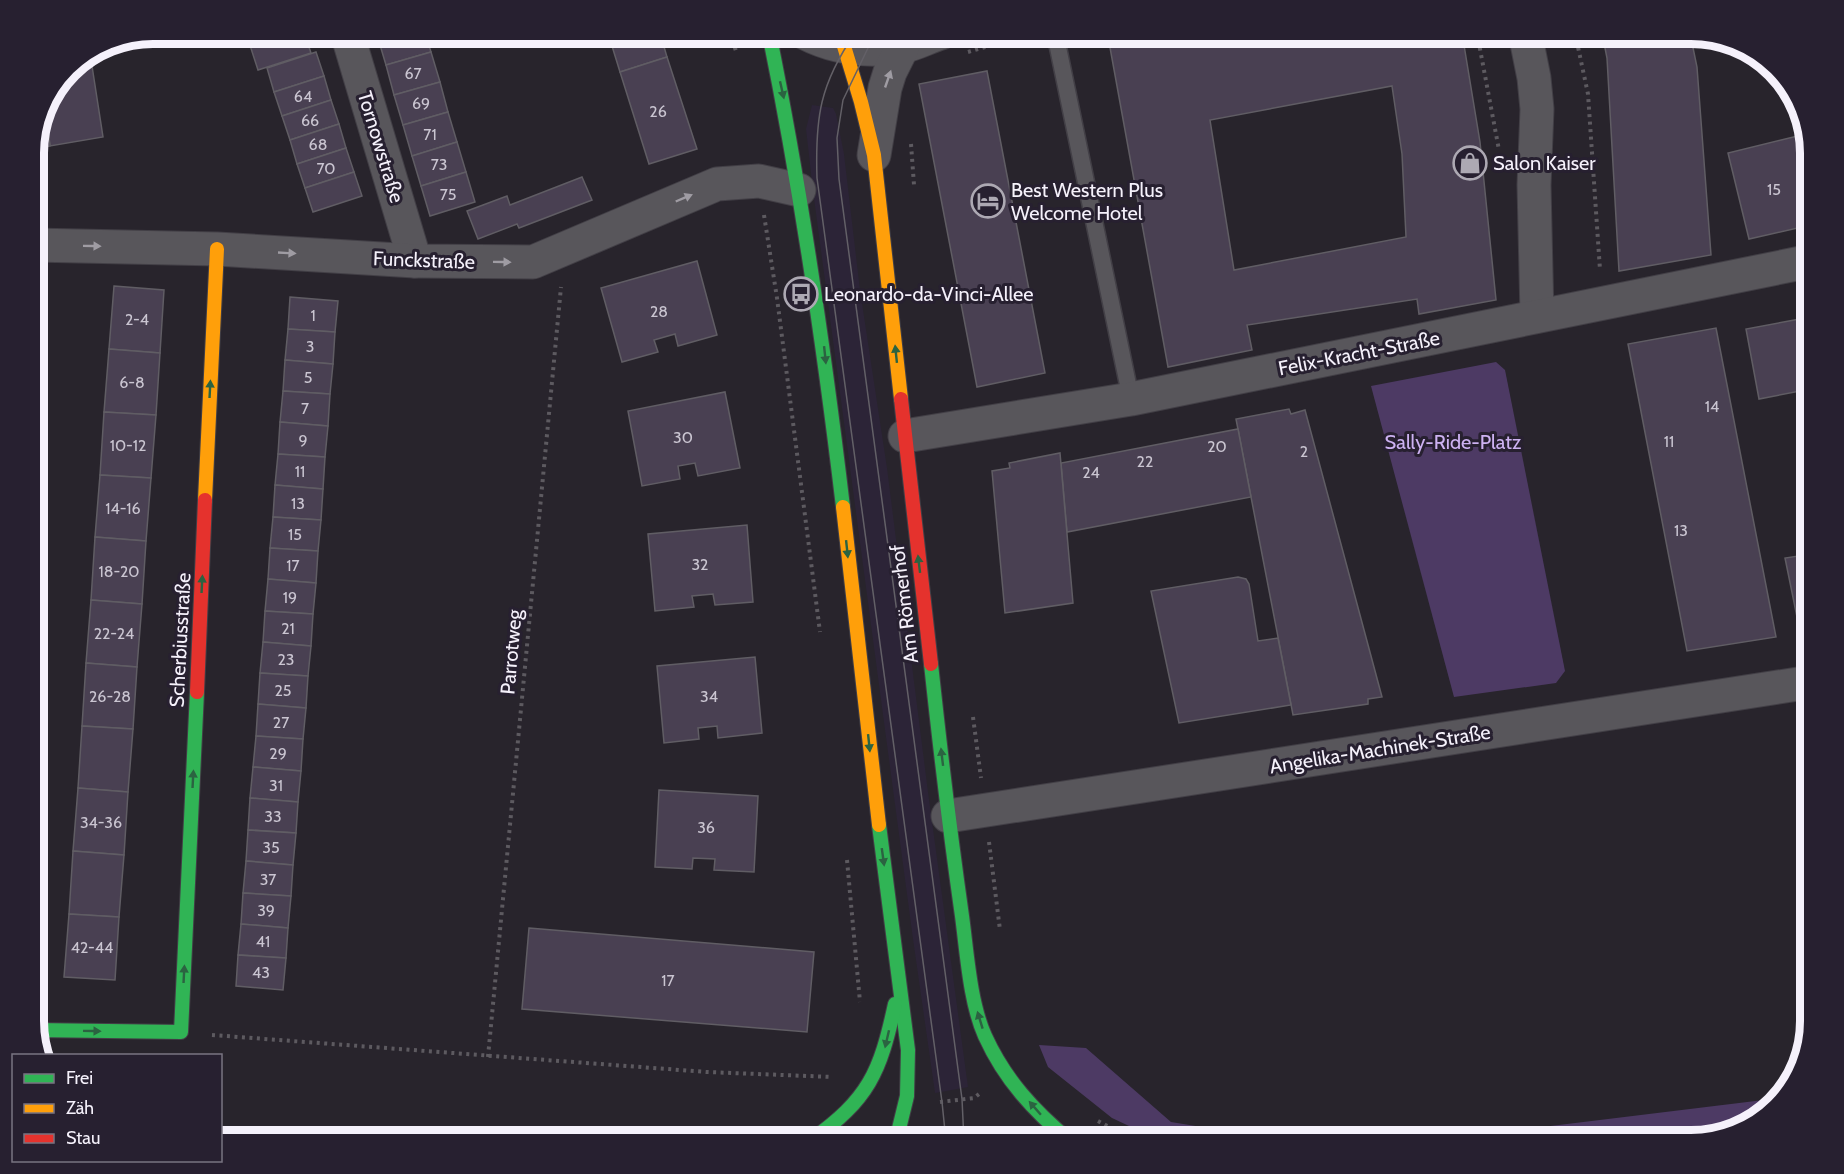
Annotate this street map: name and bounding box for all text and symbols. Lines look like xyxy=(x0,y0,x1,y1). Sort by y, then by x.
house number: 67 xyxy=(404,64,422,83)
one-way arrow xyxy=(884,70,893,88)
one-way arrow xyxy=(778,81,788,99)
house number: 64 xyxy=(294,87,312,106)
street label: Tornowstraße xyxy=(353,88,409,206)
house number: 69 xyxy=(412,94,430,113)
house number: 26 xyxy=(649,102,667,121)
house number: 66 xyxy=(301,111,319,130)
house number: 71 xyxy=(423,125,437,144)
house number: 68 xyxy=(309,135,327,154)
shop icon: Salon Kaiser xyxy=(1452,145,1488,181)
place label: Salon Kaiser xyxy=(1493,151,1596,175)
house number: 73 xyxy=(431,155,447,174)
house number: 70 xyxy=(316,159,336,178)
place label: Best Western Plus Welcome Hotel xyxy=(1011,178,1163,225)
house number: 15 xyxy=(1767,180,1781,199)
hotel icon: Best Western Plus Welcome Hotel xyxy=(970,183,1006,219)
house number: 75 xyxy=(440,185,456,204)
one-way arrow xyxy=(676,194,693,203)
one-way arrow xyxy=(82,242,101,251)
street label: Funckstraße xyxy=(373,246,475,274)
one-way arrow xyxy=(277,248,296,257)
one-way arrow xyxy=(493,257,512,267)
bus stop icon: Leonardo-da-Vinci-Allee xyxy=(783,276,819,312)
place label: Leonardo-da-Vinci-Allee xyxy=(824,282,1034,306)
house number: 28 xyxy=(650,302,668,321)
house number: 1 xyxy=(310,306,316,325)
house number: 2-4 xyxy=(125,310,149,329)
street label: Felix-Kracht-Straße xyxy=(1276,326,1442,380)
house number: 3 xyxy=(306,337,314,356)
one-way arrow xyxy=(891,344,901,363)
one-way arrow xyxy=(820,346,830,365)
house number: 5 xyxy=(304,368,312,387)
house number: 6-8 xyxy=(119,373,145,392)
one-way arrow xyxy=(206,380,215,399)
house number: 14 xyxy=(1705,397,1719,416)
house number: 7 xyxy=(301,399,309,418)
house number: 30 xyxy=(673,428,693,447)
park label: Sally-Ride-Platz xyxy=(1385,430,1521,454)
house number: 9 xyxy=(298,431,308,450)
house number: 11 xyxy=(1664,432,1674,451)
house number: 10-12 xyxy=(110,436,146,455)
house number: 20 xyxy=(1207,437,1227,456)
house number: 2 xyxy=(1300,442,1308,461)
house number: 22 xyxy=(1137,452,1153,471)
house number: 11 xyxy=(295,462,305,481)
house number: 24 xyxy=(1082,463,1100,482)
house number: 13 xyxy=(291,494,305,513)
house number: 14-16 xyxy=(105,499,141,518)
house number: 13 xyxy=(1674,521,1688,540)
house number: 15 xyxy=(288,525,302,544)
one-way arrow xyxy=(842,540,852,559)
street label: Am Römerhof xyxy=(885,543,923,665)
one-way arrow xyxy=(915,554,924,573)
house number: 32 xyxy=(691,555,709,574)
house number: 17 xyxy=(286,556,300,575)
house number: 18-20 xyxy=(99,562,139,581)
street label: Scherbiusstraße xyxy=(164,572,196,708)
one-way arrow xyxy=(197,575,206,594)
house number: 19 xyxy=(283,588,297,607)
street label: Parrotweg xyxy=(495,607,527,696)
house number: 21 xyxy=(281,619,295,638)
house number: 22-24 xyxy=(94,624,134,643)
house number: 23 xyxy=(277,650,295,669)
house number: 25 xyxy=(274,681,292,700)
house number: 26-28 xyxy=(89,687,131,706)
house number: 34 xyxy=(700,687,718,706)
house number: 27 xyxy=(273,713,289,732)
street label: Angelika-Machinek-Straße xyxy=(1268,720,1492,778)
one-way arrow xyxy=(864,733,874,752)
house number: 29 xyxy=(269,744,287,763)
one-way arrow xyxy=(937,748,947,767)
one-way arrow xyxy=(188,770,197,789)
house number: 31 xyxy=(269,776,283,795)
house number: 33 xyxy=(264,807,282,826)
house number: 34-36 xyxy=(80,813,122,832)
house number: 36 xyxy=(697,818,715,837)
house number: 35 xyxy=(262,838,280,857)
one-way arrow xyxy=(878,848,888,867)
house number: 37 xyxy=(260,870,276,889)
house number: 39 xyxy=(257,901,275,920)
house number: 41 xyxy=(256,932,270,951)
house number: 42-44 xyxy=(71,938,113,957)
house number: 43 xyxy=(252,963,270,982)
one-way arrow xyxy=(180,964,189,983)
house number: 17 xyxy=(661,971,675,990)
one-way arrow xyxy=(975,1011,984,1029)
one-way arrow xyxy=(82,1026,101,1036)
one-way arrow xyxy=(882,1030,892,1048)
legend xyxy=(12,1054,222,1162)
text: Frei xyxy=(66,1067,93,1089)
text: Zäh xyxy=(66,1097,94,1119)
one-way arrow xyxy=(1029,1100,1042,1116)
text: Stau xyxy=(66,1127,100,1149)

